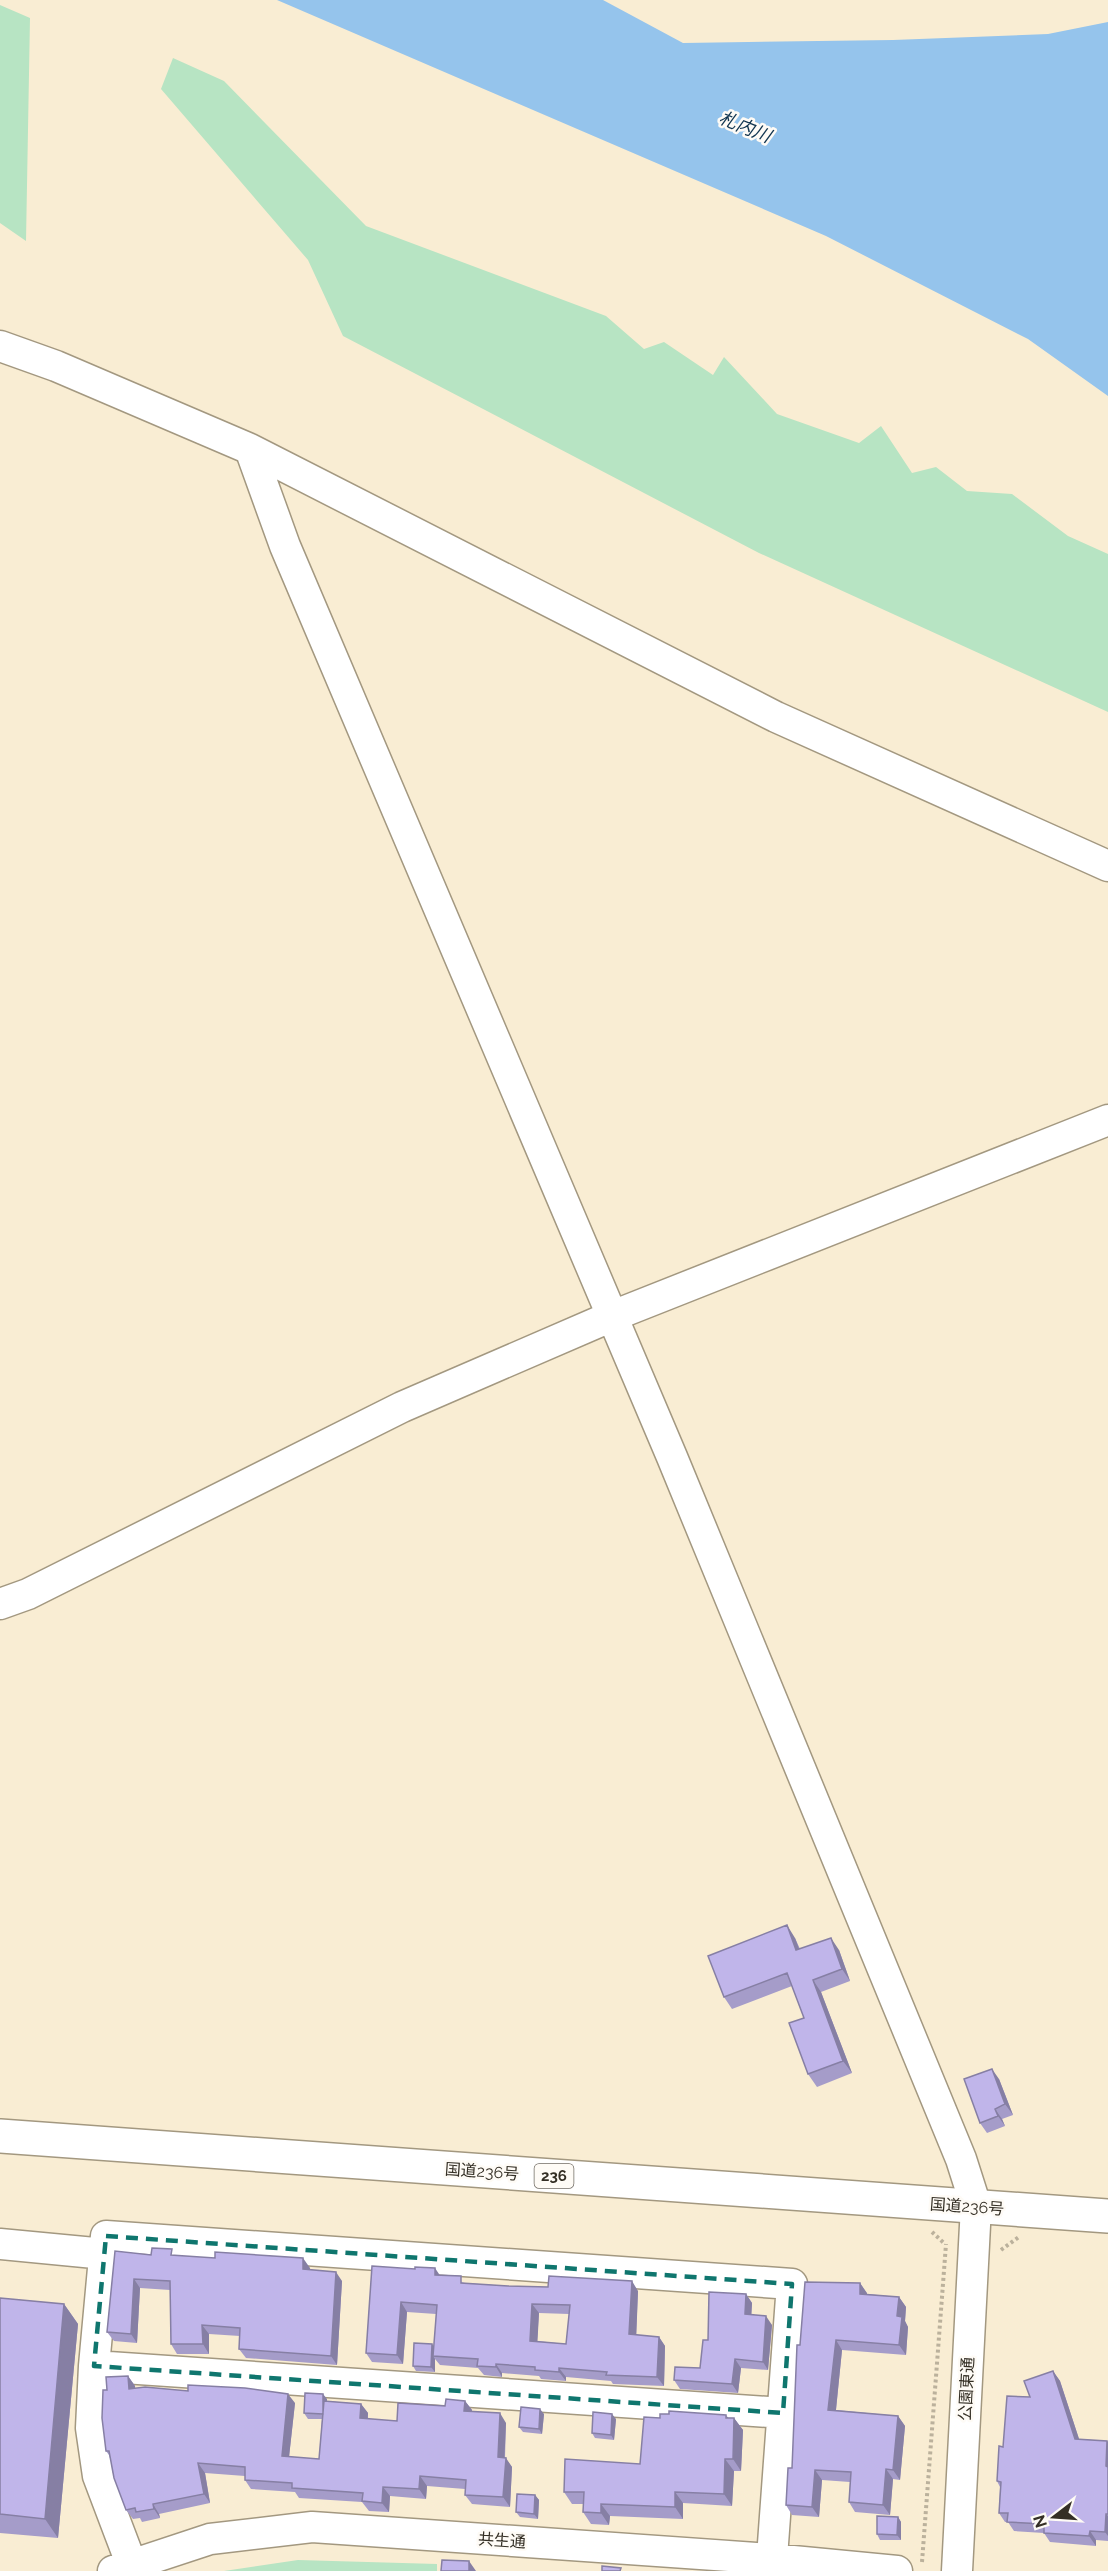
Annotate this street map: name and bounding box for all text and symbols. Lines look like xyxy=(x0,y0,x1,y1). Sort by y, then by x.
water label: 札内川 xyxy=(716,107,776,147)
street label: 国道236号 xyxy=(444,2159,520,2184)
road number: 236 xyxy=(534,2164,574,2188)
street label: 国道236号 xyxy=(929,2194,1005,2219)
street label: 公園東通 xyxy=(955,2357,978,2421)
north arrow xyxy=(1024,2487,1084,2547)
text: N xyxy=(1029,2513,1051,2530)
street label: 共生通 xyxy=(477,2529,527,2552)

